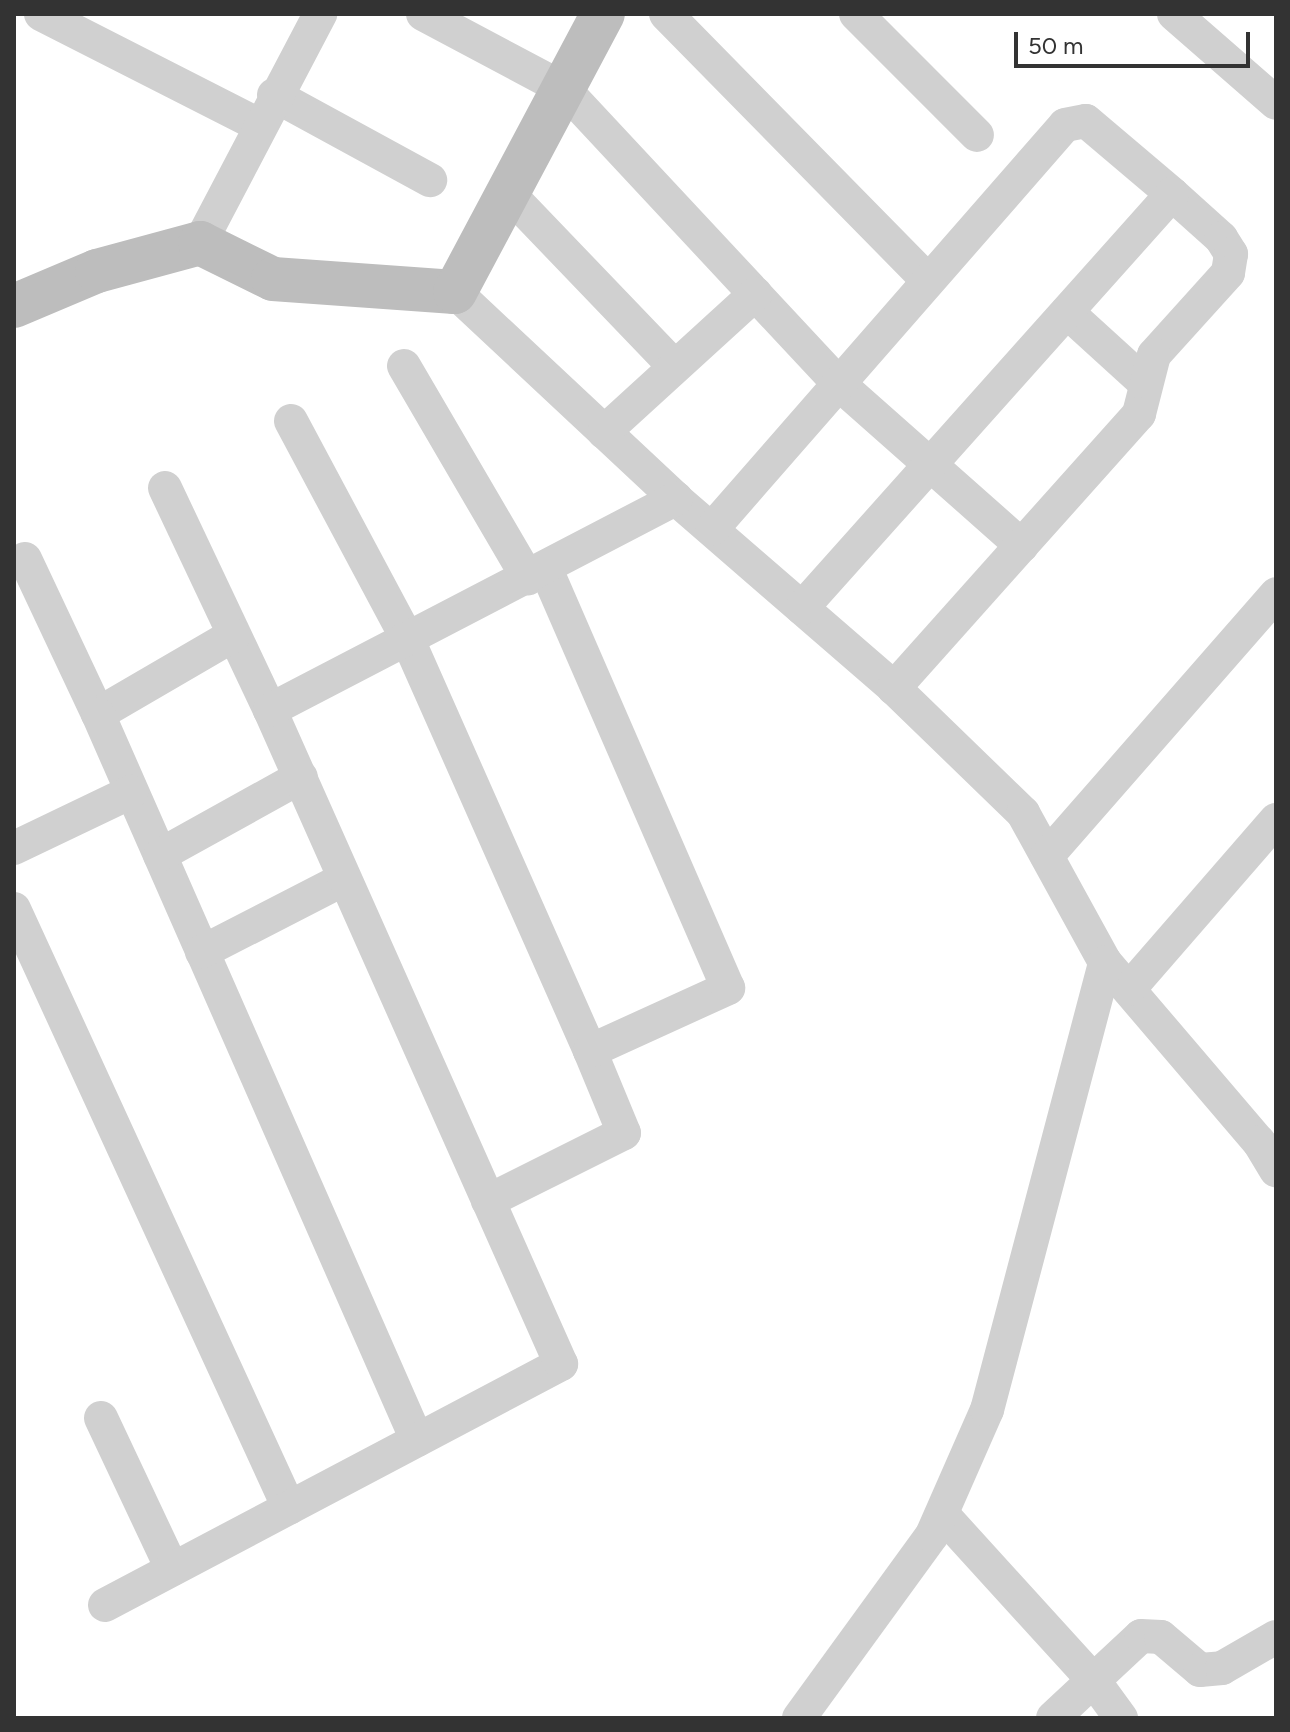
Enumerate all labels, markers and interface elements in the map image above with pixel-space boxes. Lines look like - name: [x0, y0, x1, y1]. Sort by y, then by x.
- scale bar: [1018, 16, 1254, 66]
- text: 50 m: [1028, 31, 1084, 60]

